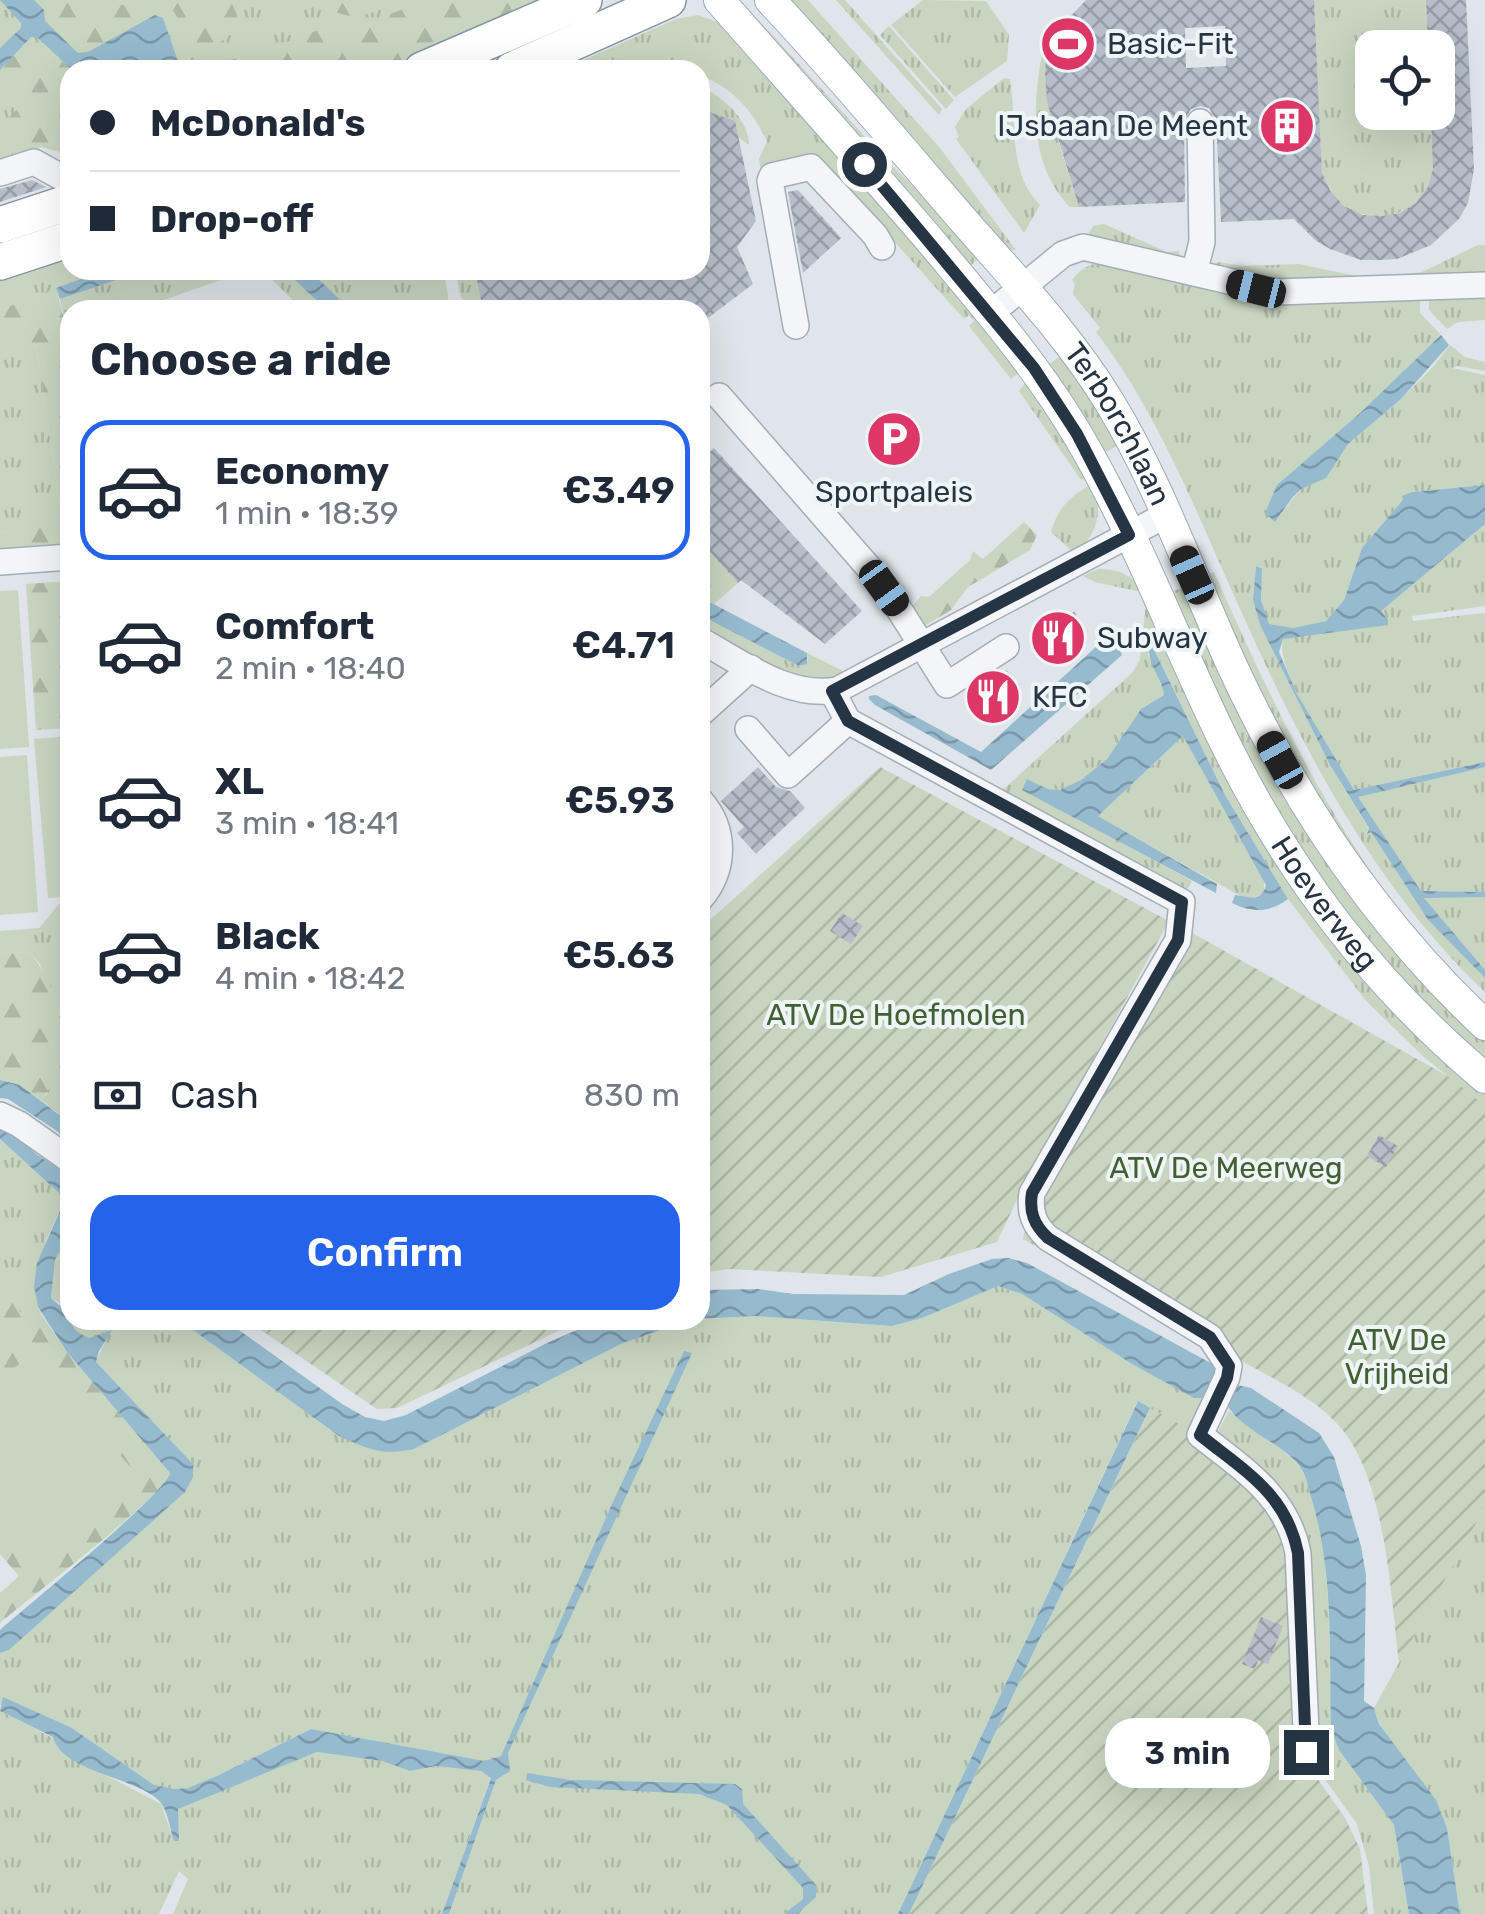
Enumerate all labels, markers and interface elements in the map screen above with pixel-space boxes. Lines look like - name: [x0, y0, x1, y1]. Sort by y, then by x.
- sports icon: Basic-Fit: [1038, 14, 1098, 74]
- place label: Basic-Fit: [1107, 26, 1234, 62]
- map controls: [1355, 30, 1455, 130]
- button: locate: [1355, 30, 1455, 130]
- building icon: IJsbaan De Meent: [1257, 96, 1317, 156]
- text: McDonald's: [150, 100, 366, 146]
- place label: IJsbaan De Meent: [997, 108, 1248, 144]
- route start: [842, 142, 887, 187]
- text: Drop-off: [150, 196, 313, 242]
- car: [1223, 267, 1289, 311]
- text: Choose a ride: [90, 333, 392, 386]
- street label: Terborchlaan: [1057, 335, 1178, 511]
- parking icon: Sportpaleis: [864, 409, 924, 469]
- icon: car: [95, 445, 185, 535]
- text: Economy: [215, 448, 389, 494]
- text: €3.49: [562, 467, 675, 513]
- place label: Sportpaleis: [815, 474, 973, 510]
- text: 1 min · 18:39: [215, 494, 399, 532]
- car: [1166, 541, 1218, 609]
- car: [854, 555, 914, 621]
- icon: car: [95, 600, 185, 690]
- text: Comfort: [215, 603, 374, 649]
- restaurant icon: Subway: [1028, 608, 1088, 668]
- place label: Subway: [1097, 620, 1208, 656]
- text: €4.71: [572, 622, 675, 668]
- text: 2 min · 18:40: [215, 649, 406, 687]
- restaurant icon: KFC: [963, 667, 1023, 727]
- place label: KFC: [1032, 679, 1087, 715]
- car: [1252, 726, 1308, 794]
- icon: car: [95, 755, 185, 845]
- text: XL: [215, 758, 264, 804]
- text: €5.93: [565, 777, 675, 823]
- text: 3 min · 18:41: [215, 804, 399, 842]
- street label: Hoeverweg: [1263, 830, 1385, 978]
- icon: car: [95, 910, 185, 1000]
- text: Black: [215, 913, 320, 959]
- text: €5.63: [563, 932, 675, 978]
- text: 4 min · 18:42: [215, 959, 405, 997]
- park label: ATV De Hoefmolen: [766, 997, 1026, 1033]
- icon: cash: [90, 1068, 145, 1123]
- text: Cash: [170, 1072, 259, 1118]
- text: 830 m: [584, 1076, 680, 1114]
- park label: ATV De Meerweg: [1109, 1150, 1343, 1186]
- button: Confirm: [90, 1195, 680, 1310]
- park label: ATV De Vrijheid: [1345, 1322, 1449, 1392]
- callout: 3 min: [1106, 1717, 1271, 1787]
- route end: [1284, 1730, 1329, 1775]
- text: 3 min: [1145, 1734, 1230, 1772]

